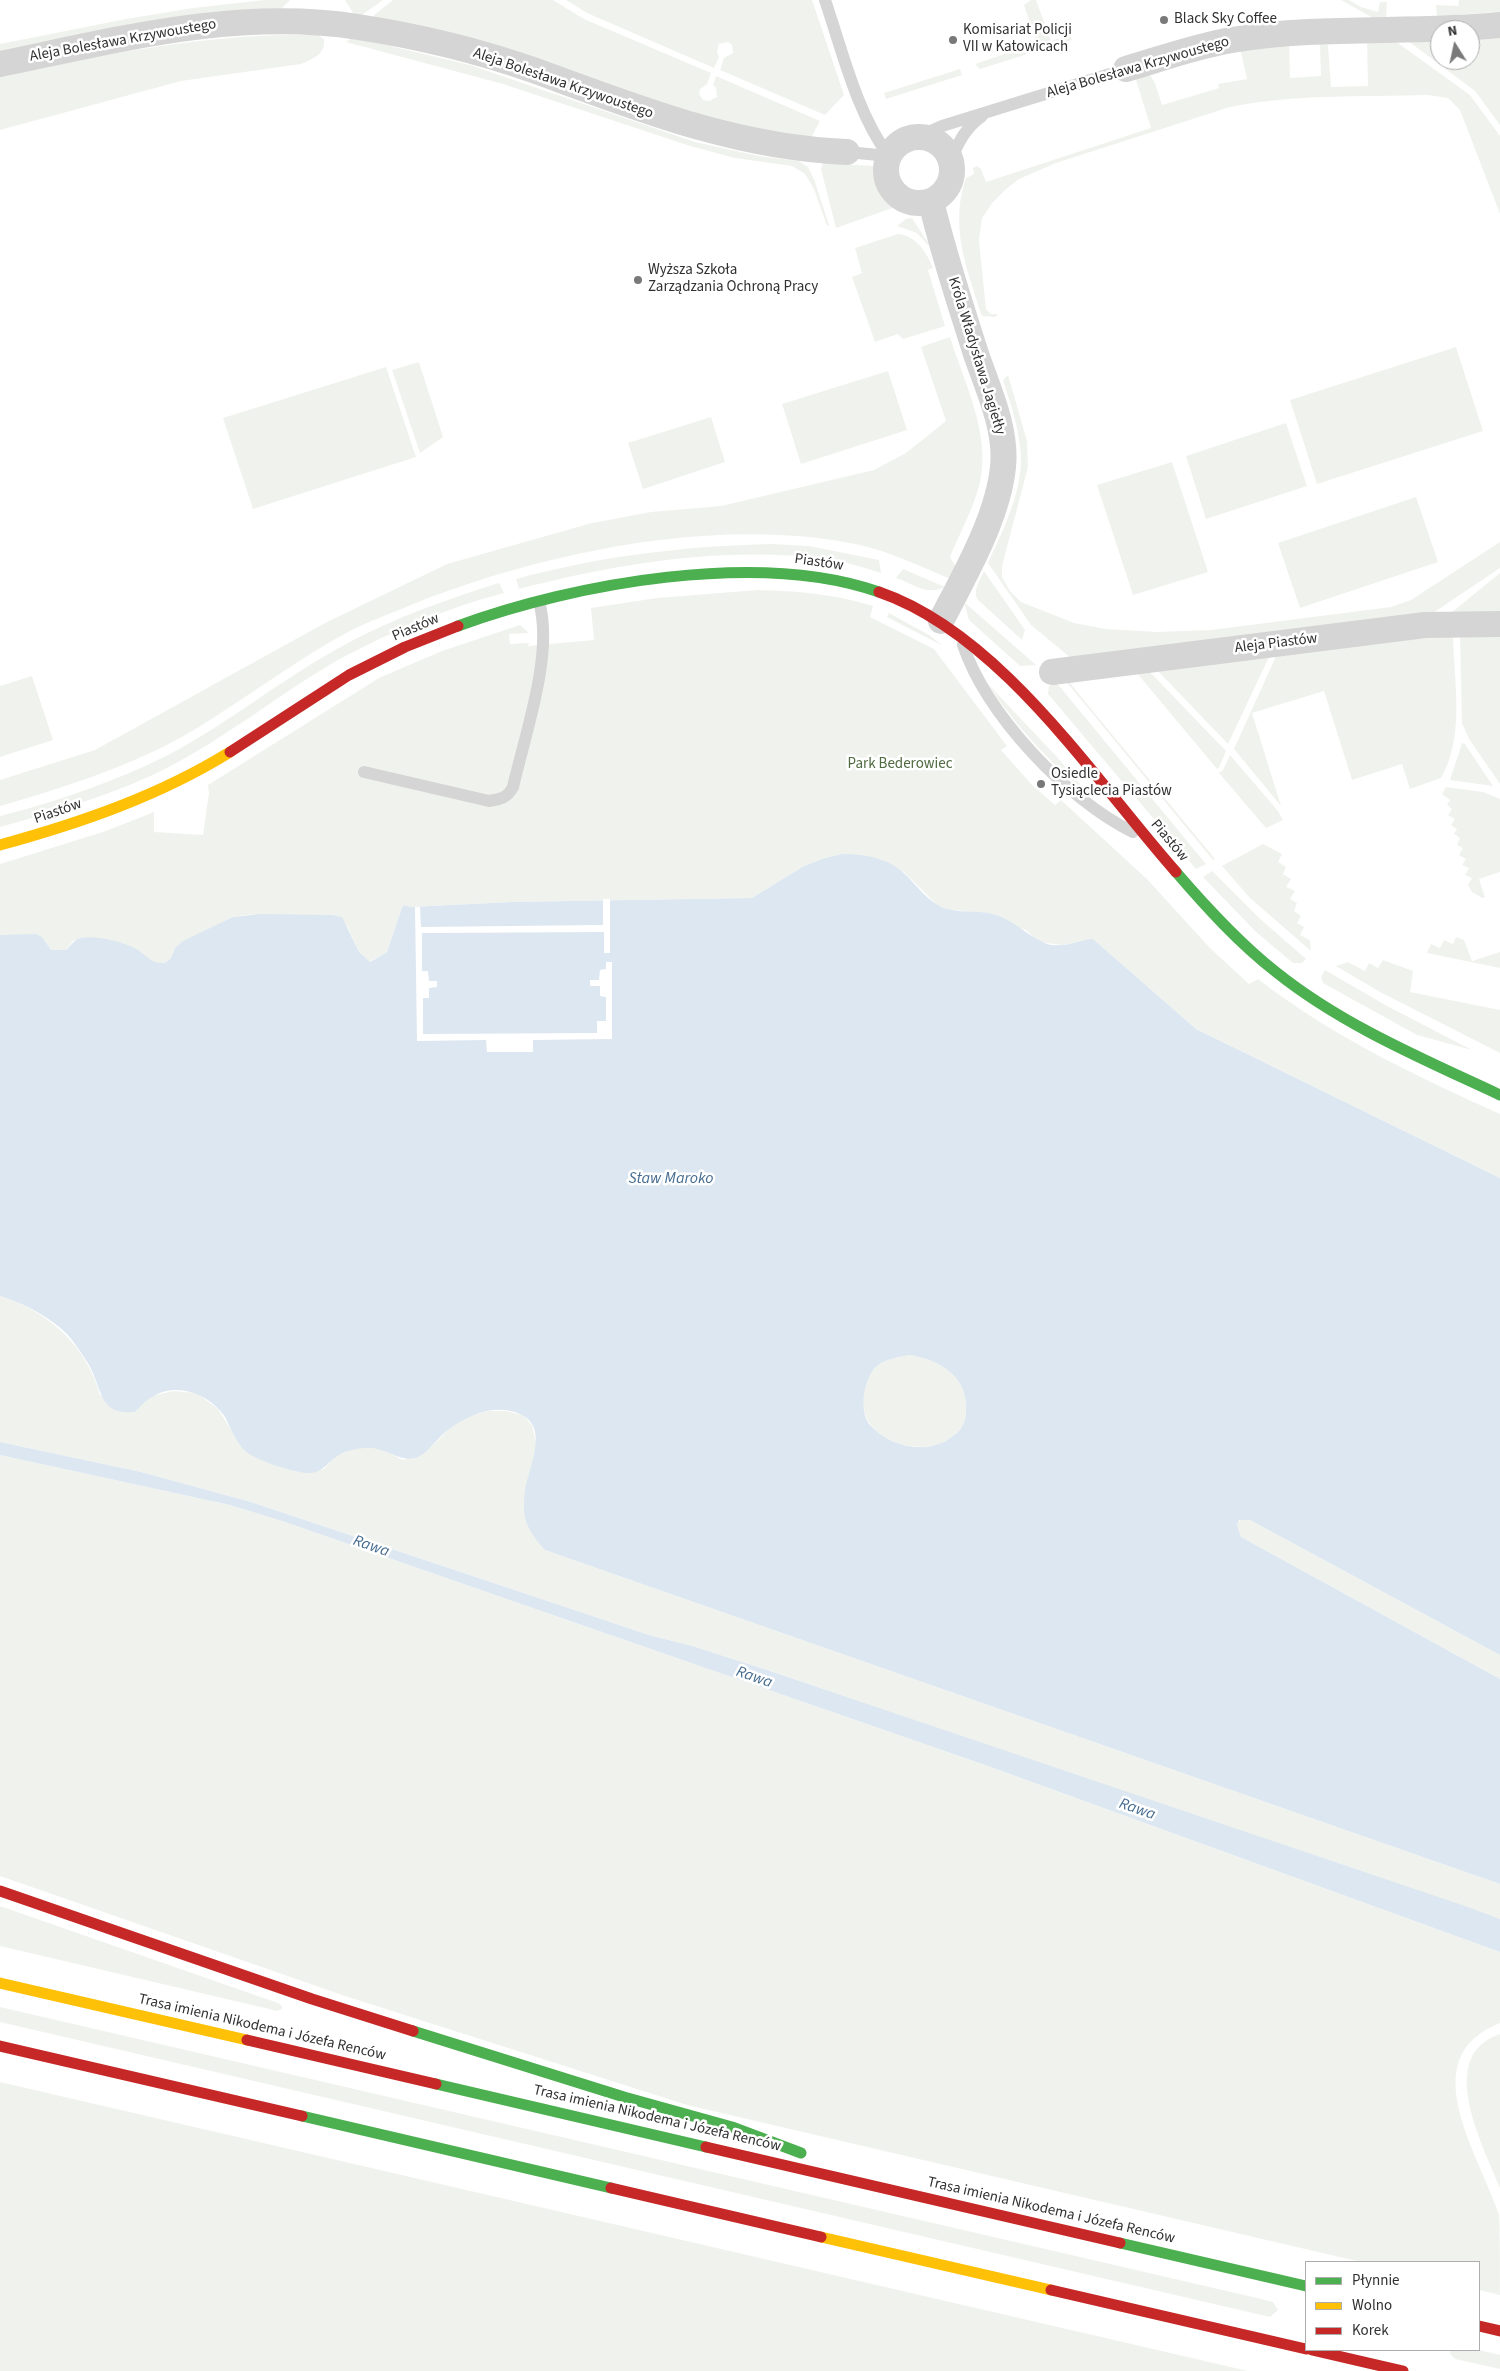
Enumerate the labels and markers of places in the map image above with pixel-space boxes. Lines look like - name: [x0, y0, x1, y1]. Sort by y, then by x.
- place label: Black Sky Coffee: [1174, 11, 1277, 29]
- marker: Black Sky Coffee: [1158, 14, 1170, 26]
- place label: Komisariat Policji VII w Katowicach: [963, 22, 1072, 57]
- marker: Komisariat Policji VII w Katowicach: [947, 34, 959, 46]
- place label: Wyższa Szkoła Zarządzania Ochroną Pracy: [648, 262, 818, 297]
- marker: Wyższa Szkoła Zarządzania Ochroną Pracy: [632, 274, 644, 286]
- place label: Osiedle Tysiąclecia Piastów: [1051, 766, 1172, 801]
- marker: Osiedle Tysiąclecia Piastów: [1035, 778, 1047, 790]

